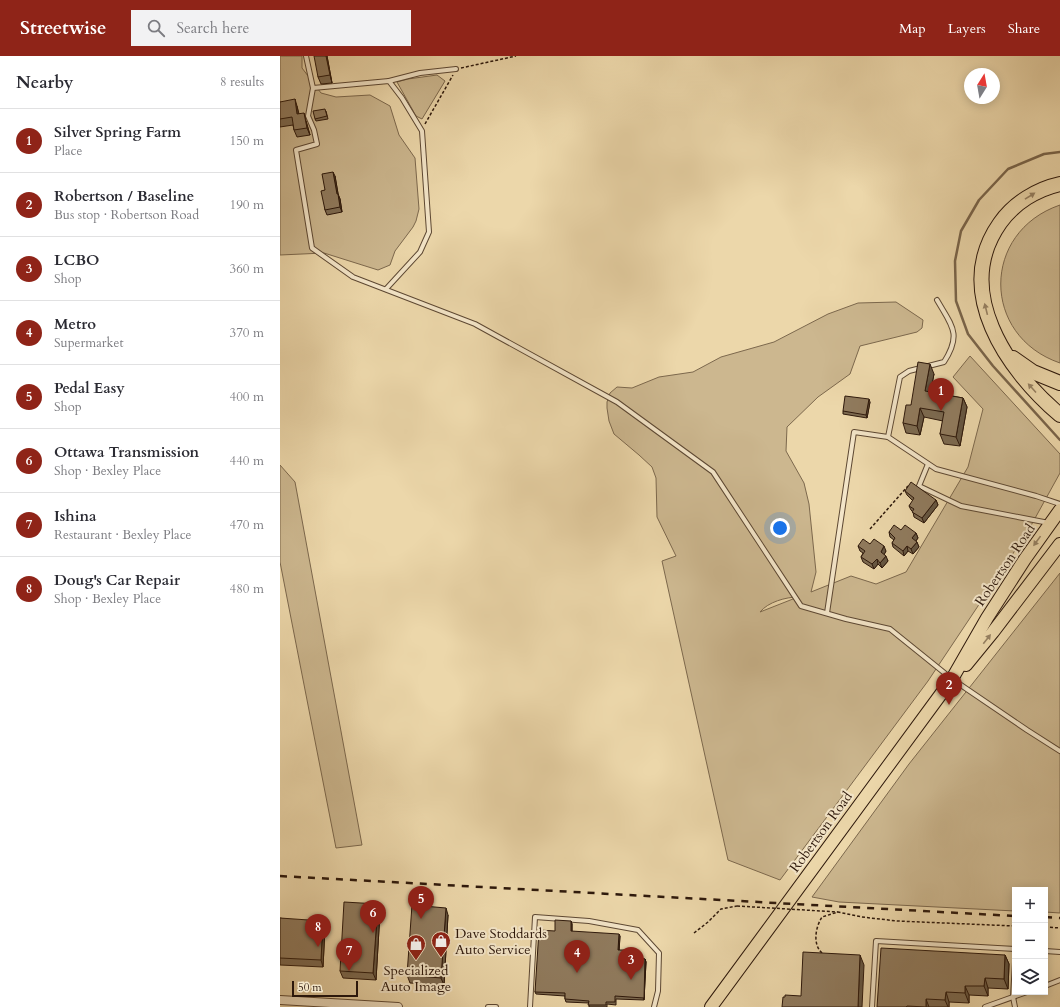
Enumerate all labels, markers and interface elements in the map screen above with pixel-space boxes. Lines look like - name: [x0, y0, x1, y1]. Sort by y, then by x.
- search box: [131, 10, 411, 46]
- text: Streetwise: [20, 15, 107, 41]
- icon: search: [145, 17, 167, 39]
- text: Search here: [177, 18, 249, 38]
- text: Map: [899, 19, 926, 38]
- text: Layers: [948, 19, 986, 38]
- text: Share: [1008, 19, 1040, 38]
- north arrow: [964, 68, 1000, 104]
- text: Nearby: [16, 71, 73, 94]
- text: 8 results: [220, 73, 264, 91]
- text: Silver Spring Farm: [54, 122, 181, 142]
- text: 1: [26, 132, 32, 150]
- text: 150 m: [230, 132, 264, 150]
- text: Place: [54, 142, 82, 160]
- text: Robertson / Baseline: [54, 186, 194, 206]
- one-way arrow: [1025, 192, 1035, 200]
- text: 2: [26, 196, 32, 214]
- text: 190 m: [230, 196, 264, 214]
- text: Bus stop · Robertson Road: [54, 206, 199, 224]
- text: LCBO: [54, 250, 99, 270]
- text: 3: [26, 260, 32, 278]
- text: 360 m: [230, 260, 264, 278]
- text: Shop: [54, 270, 82, 288]
- one-way arrow: [982, 302, 988, 315]
- text: Metro: [54, 314, 96, 334]
- text: 4: [26, 324, 32, 342]
- text: 370 m: [230, 324, 264, 342]
- text: Supermarket: [54, 334, 124, 352]
- text: Pedal Easy: [54, 378, 125, 398]
- pin: 1: [928, 378, 954, 411]
- one-way arrow: [1027, 383, 1037, 393]
- text: 5: [26, 388, 32, 406]
- text: 400 m: [230, 388, 264, 406]
- text: Shop: [54, 398, 82, 416]
- text: Ottawa Transmission: [54, 442, 199, 462]
- text: 6: [26, 452, 32, 470]
- text: 440 m: [230, 452, 264, 470]
- text: Shop · Bexley Place: [54, 462, 161, 480]
- text: Ishina: [54, 506, 97, 526]
- text: 7: [26, 516, 32, 534]
- text: 470 m: [230, 516, 264, 534]
- your location: [770, 518, 790, 538]
- street label: Robertson Road: [970, 520, 1040, 610]
- text: Restaurant · Bexley Place: [54, 526, 191, 544]
- one-way arrow: [1033, 536, 1041, 547]
- text: Doug's Car Repair: [54, 570, 180, 590]
- text: 8: [26, 580, 32, 598]
- text: 480 m: [230, 580, 264, 598]
- text: Shop · Bexley Place: [54, 590, 161, 608]
- one-way arrow: [983, 634, 992, 645]
- pin: 2: [936, 672, 962, 705]
- street label: Robertson Road: [785, 787, 857, 876]
- pin: 5: [408, 886, 434, 919]
- map controls: [1012, 887, 1048, 995]
- button: +: [1012, 887, 1048, 923]
- pin: 6: [360, 900, 386, 933]
- pin: 8: [305, 914, 331, 947]
- button: −: [1012, 923, 1048, 959]
- place label: Dave Stoddards Auto Service: [455, 924, 547, 959]
- shop icon: Dave Stoddards Auto Service: [430, 930, 452, 958]
- shop icon: Specialized Auto Image: [405, 933, 427, 961]
- pin: 7: [336, 938, 362, 971]
- pin: 4: [564, 940, 590, 973]
- pin: 3: [618, 947, 644, 980]
- button: layers: [1012, 959, 1048, 995]
- place label: Specialized Auto Image: [381, 961, 451, 996]
- scale bar: [292, 979, 358, 998]
- text: 50 m: [298, 980, 322, 995]

